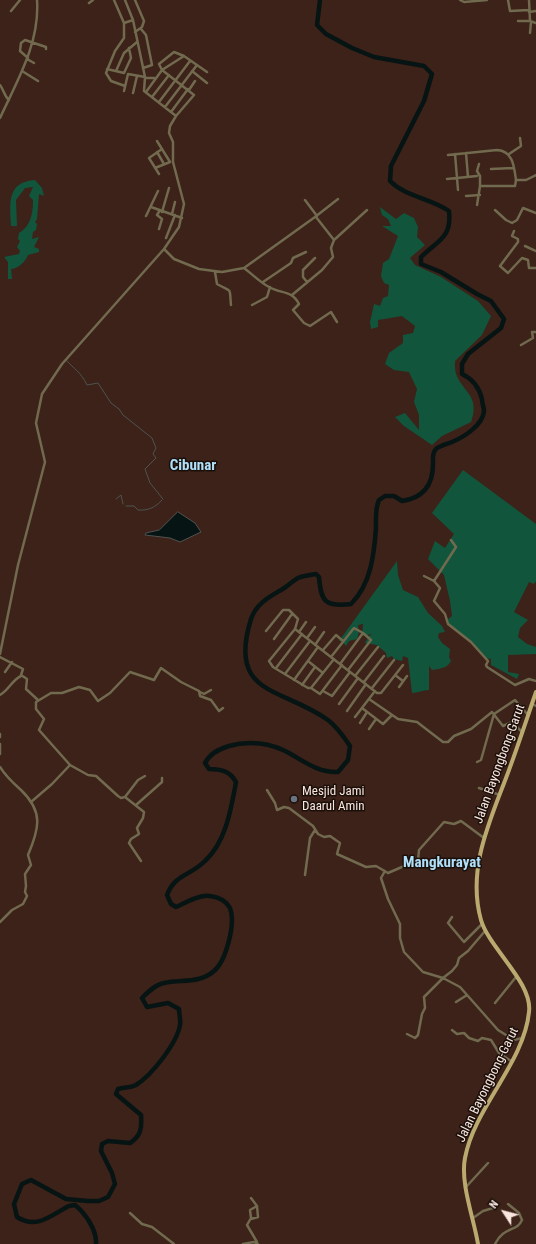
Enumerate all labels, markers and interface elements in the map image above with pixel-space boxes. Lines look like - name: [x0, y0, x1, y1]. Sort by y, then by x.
- district label: Cibunar: [170, 457, 216, 475]
- street label: Jalan Bayongbong-Garut: [471, 702, 529, 826]
- place label: Mesjid Jami Daarul Amin: [302, 784, 365, 815]
- marker: Mesjid Jami Daarul Amin: [289, 794, 299, 804]
- district label: Mangkurayat: [403, 854, 481, 872]
- street label: Jalan Bayongbong-Garut: [453, 1025, 523, 1145]
- north arrow: [484, 1192, 524, 1232]
- text: N: [487, 1198, 501, 1211]

